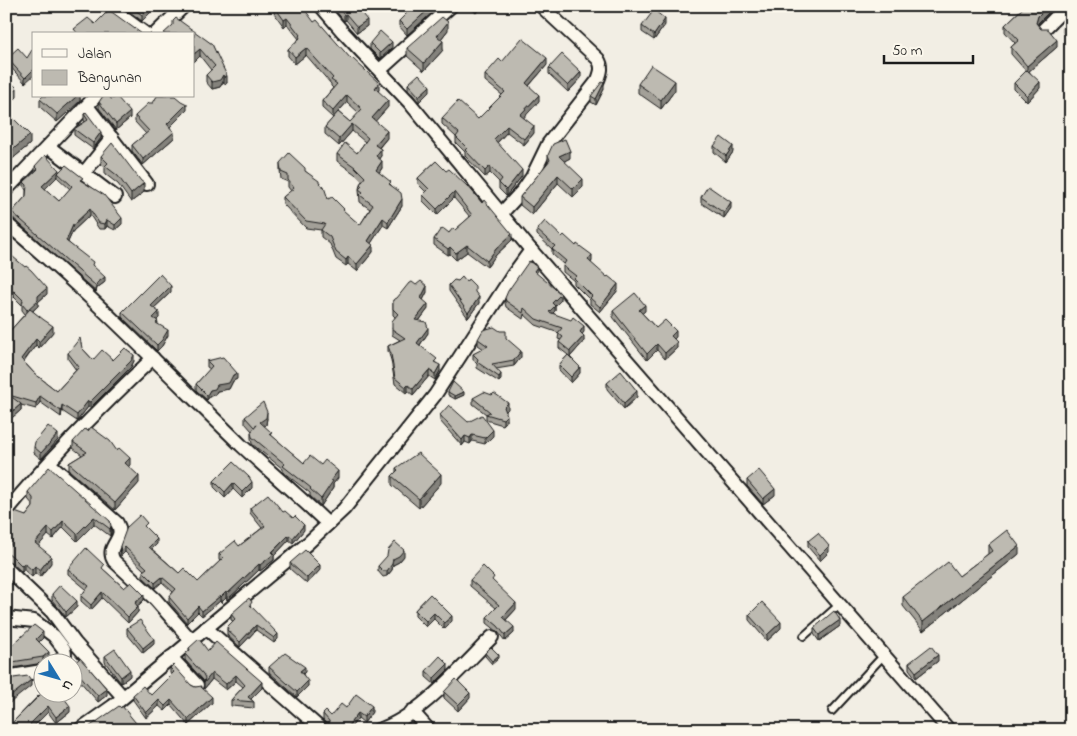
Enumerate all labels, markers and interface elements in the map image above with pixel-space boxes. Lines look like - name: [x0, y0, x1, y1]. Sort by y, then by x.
- legend: [32, 32, 195, 98]
- scale bar: [884, 32, 973, 64]
- text: 50 m: [892, 40, 923, 62]
- text: Jalan: [78, 43, 111, 65]
- text: Bangunan: [77, 67, 142, 90]
- north arrow: [32, 654, 82, 704]
- text: U: [56, 675, 78, 695]

